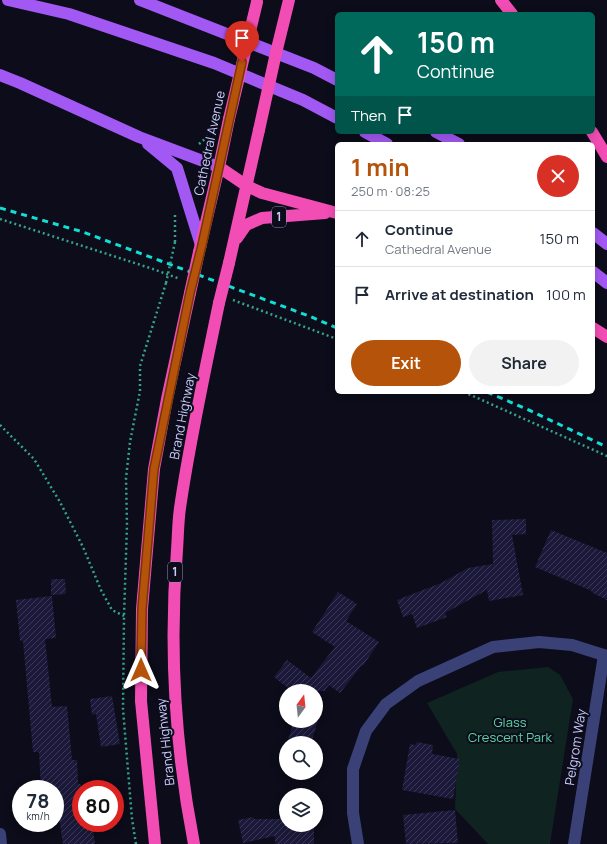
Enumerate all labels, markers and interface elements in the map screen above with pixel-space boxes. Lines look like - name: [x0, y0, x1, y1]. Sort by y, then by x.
- pin: [225, 21, 259, 62]
- text: 150 m: [417, 23, 495, 61]
- icon: arrive: [231, 27, 253, 49]
- icon: ahead: [351, 28, 403, 80]
- text: Continue: [417, 59, 495, 83]
- street label: Cathedral Avenue: [189, 89, 229, 197]
- icon: arrive: [394, 104, 416, 126]
- text: Then: [351, 105, 386, 126]
- text: 1 min: [351, 150, 410, 183]
- button: close: [537, 155, 579, 197]
- text: 250 m · 08:25: [351, 182, 430, 200]
- road number: 1: [272, 207, 286, 227]
- text: Continue: [385, 219, 453, 240]
- icon: ahead: [351, 228, 373, 250]
- text: 150 m: [540, 228, 579, 249]
- text: Cathedral Avenue: [385, 240, 492, 258]
- icon: arrive: [351, 284, 373, 306]
- text: Arrive at destination: [385, 284, 534, 305]
- text: 100 m: [546, 284, 586, 305]
- button: Exit: [351, 340, 461, 386]
- button: Share: [469, 340, 579, 386]
- street label: Brand Highway: [165, 371, 199, 461]
- road number: 1: [168, 562, 182, 582]
- position arrow: [120, 649, 162, 691]
- north arrow: [279, 684, 323, 728]
- map controls: [279, 684, 323, 832]
- street label: Brand Highway: [151, 697, 179, 787]
- street label: Pelgrom Way: [560, 707, 590, 787]
- park label: Glass Crescent Park: [468, 713, 553, 746]
- button: search: [279, 736, 323, 780]
- speed limit sign: 80: [72, 780, 124, 832]
- text: 78: [27, 787, 49, 814]
- button: layers: [279, 788, 323, 832]
- text: km/h: [26, 809, 50, 823]

